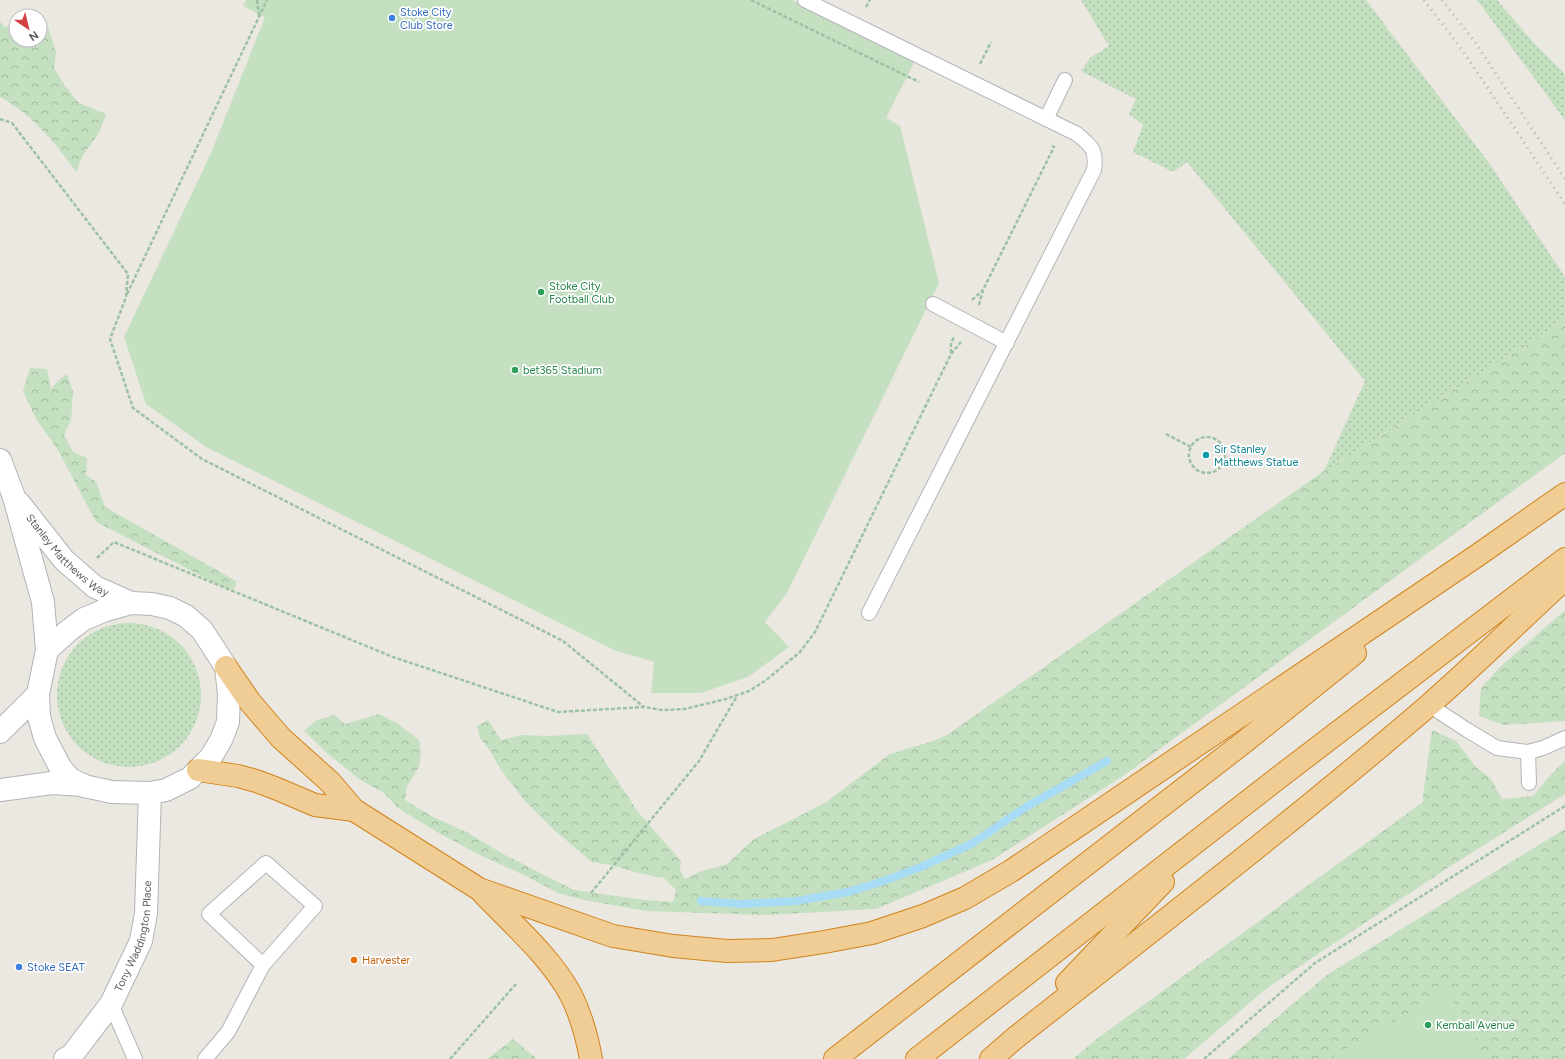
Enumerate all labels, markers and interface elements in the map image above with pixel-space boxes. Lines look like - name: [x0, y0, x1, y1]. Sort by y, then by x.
- place label: Stoke City Club Store: [400, 6, 453, 32]
- north arrow: [8, 8, 48, 48]
- marker: Stoke City Club Store: [387, 13, 397, 23]
- text: N: [26, 28, 41, 44]
- place label: Stoke City Football Club: [549, 280, 614, 306]
- marker: Stoke City Football Club: [536, 287, 546, 297]
- place label: bet365 Stadium: [523, 364, 602, 377]
- marker: bet365 Stadium: [510, 365, 520, 375]
- place label: Sir Stanley Matthews Statue: [1214, 443, 1299, 469]
- marker: Sir Stanley Matthews Statue: [1201, 450, 1211, 460]
- street label: Stanley Matthews Way: [24, 511, 111, 599]
- street label: Tony Waddington Place: [111, 880, 154, 993]
- place label: Harvester: [362, 954, 410, 967]
- marker: Harvester: [349, 955, 359, 965]
- place label: Stoke SEAT: [27, 961, 85, 974]
- marker: Stoke SEAT: [14, 962, 24, 972]
- place label: Kemball Avenue: [1436, 1019, 1515, 1032]
- marker: Kemball Avenue: [1423, 1020, 1433, 1030]

